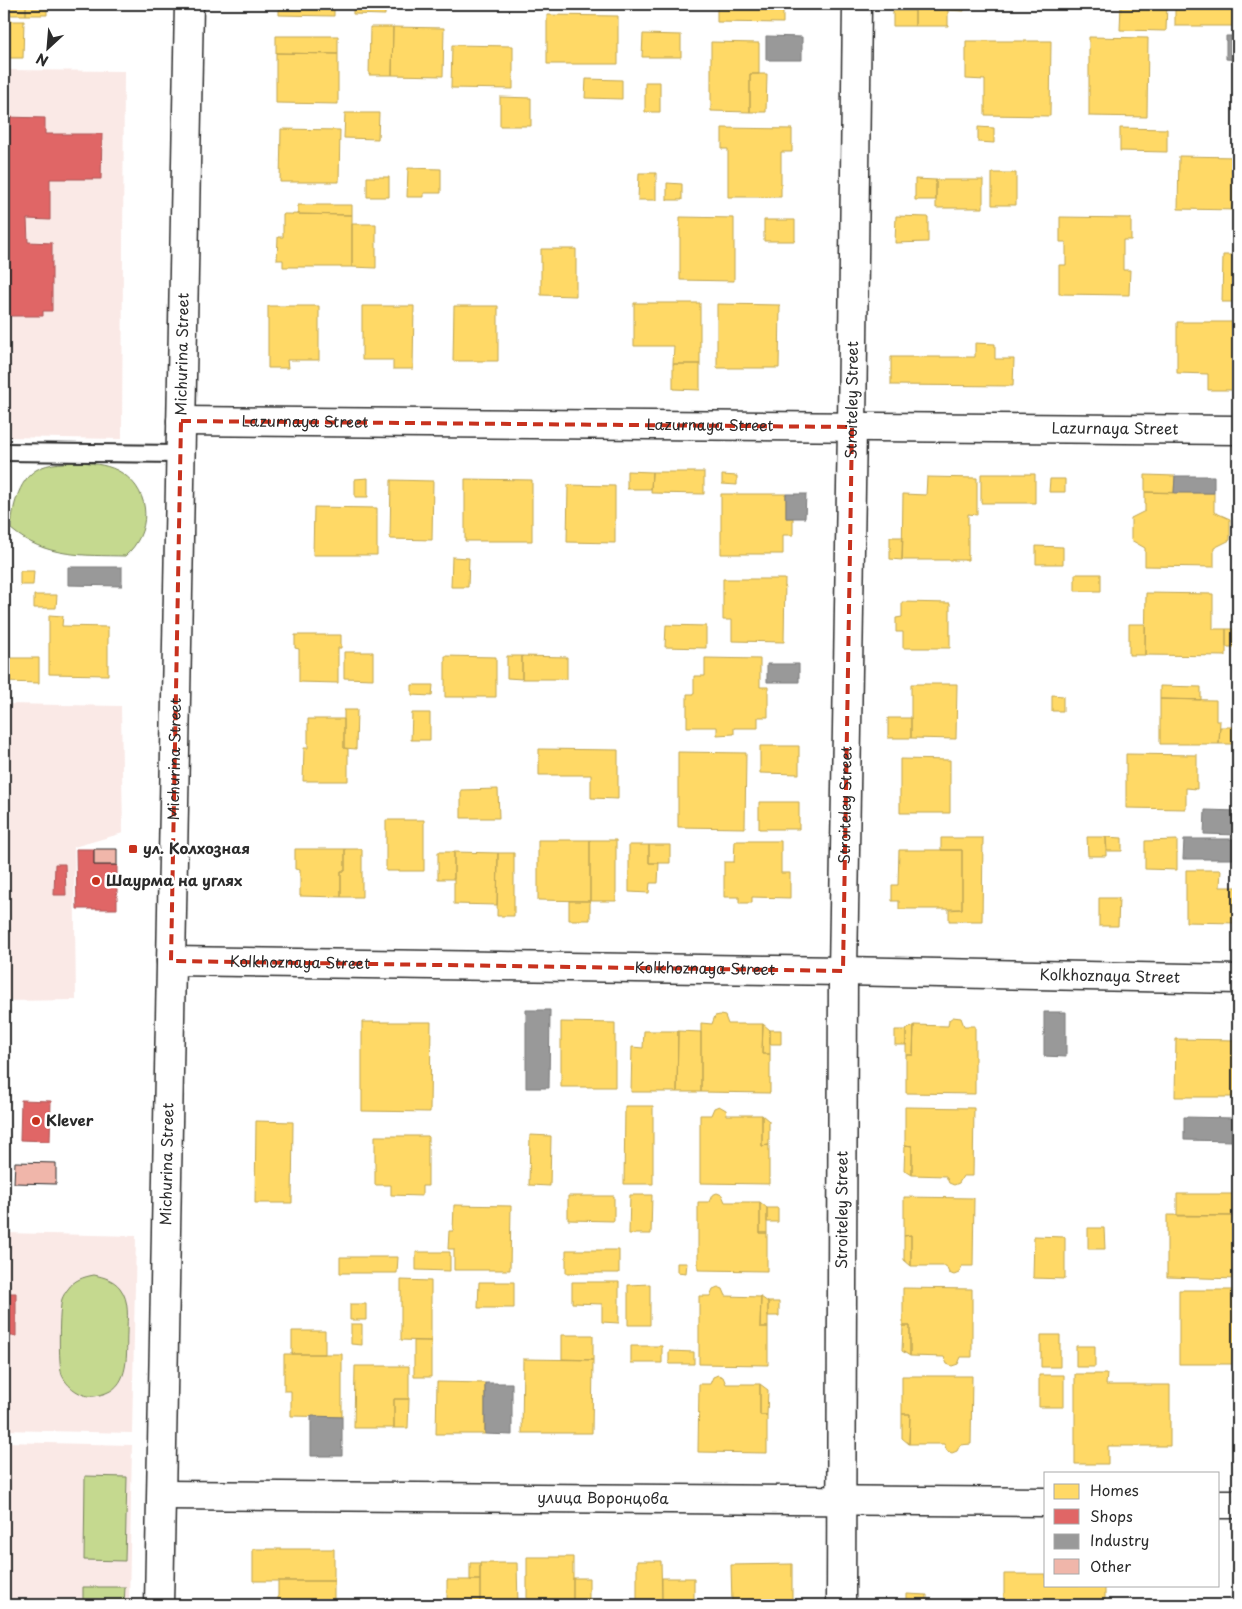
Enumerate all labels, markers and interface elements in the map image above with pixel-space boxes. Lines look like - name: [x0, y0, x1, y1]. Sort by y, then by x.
- north arrow: [22, 22, 72, 72]
- text: N: [32, 48, 52, 72]
- street label: Michurina Street: [168, 293, 194, 416]
- street label: Stroiteley Street: [838, 341, 863, 459]
- street label: Lazurnaya Street: [241, 409, 369, 433]
- street label: Lazurnaya Street: [646, 412, 774, 436]
- street label: Lazurnaya Street: [1051, 415, 1179, 439]
- street label: Michurina Street: [161, 698, 186, 821]
- street label: Stroiteley Street: [832, 746, 857, 864]
- place label: ул. Колхозная: [143, 836, 250, 859]
- marker: ул. Колхозная: [127, 843, 139, 855]
- place label: Шаурма на углях: [106, 868, 243, 891]
- marker: Шаурма на углях: [90, 875, 102, 887]
- street label: Kolkhoznaya Street: [230, 949, 370, 974]
- street label: Kolkhoznaya Street: [635, 955, 775, 980]
- street label: Kolkhoznaya Street: [1039, 962, 1180, 988]
- street label: Michurina Street: [153, 1102, 178, 1226]
- place label: Klever: [46, 1108, 94, 1131]
- marker: Klever: [30, 1115, 42, 1127]
- street label: Stroiteley Street: [829, 1151, 852, 1269]
- legend: [1044, 1472, 1220, 1586]
- text: Homes: [1090, 1478, 1139, 1501]
- street label: улица Воронцова: [537, 1485, 669, 1509]
- text: Shops: [1090, 1504, 1133, 1527]
- text: Industry: [1090, 1528, 1149, 1551]
- text: Other: [1090, 1554, 1131, 1577]

